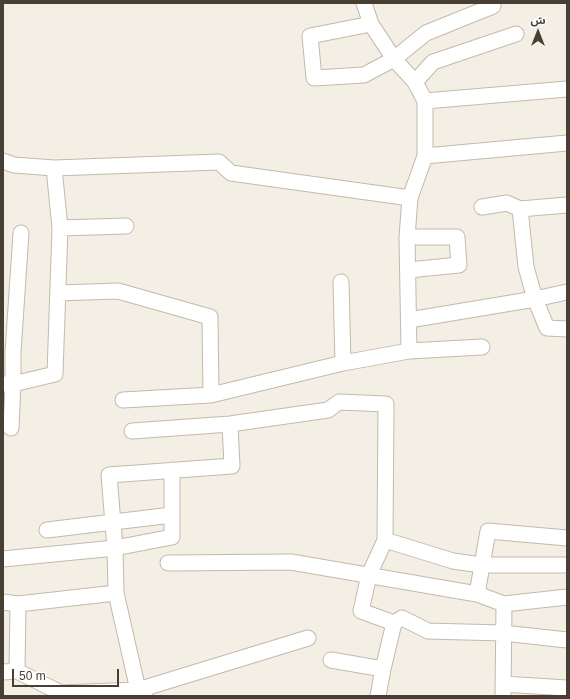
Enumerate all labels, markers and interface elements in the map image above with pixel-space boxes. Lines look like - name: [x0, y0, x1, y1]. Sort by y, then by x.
- north arrow: [518, 12, 558, 52]
- text: ش: [530, 14, 546, 26]
- scale bar: [14, 661, 121, 687]
- text: 50 m: [19, 669, 46, 683]

